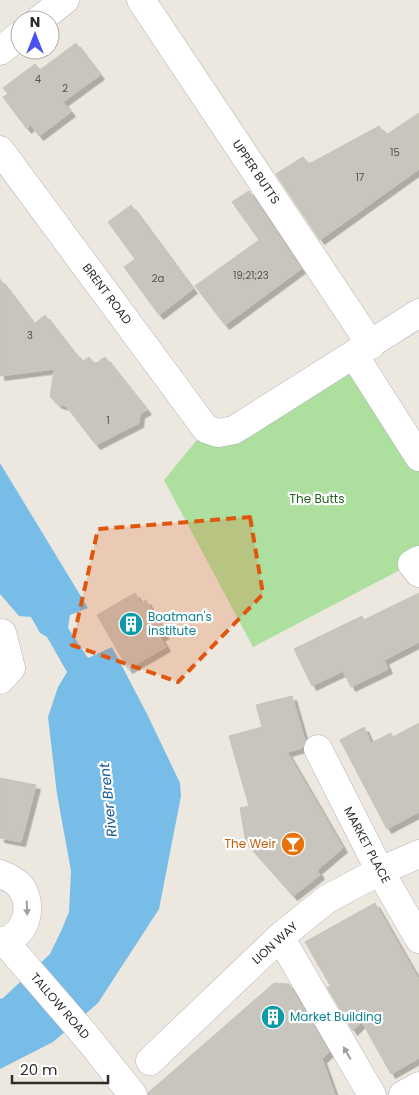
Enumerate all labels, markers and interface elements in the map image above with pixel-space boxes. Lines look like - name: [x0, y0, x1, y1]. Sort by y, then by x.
- north arrow: [10, 10, 60, 60]
- text: N: [30, 12, 40, 32]
- house number: 4: [35, 72, 41, 87]
- house number: 2: [62, 81, 68, 96]
- street label: UPPER BUTTS: [229, 136, 284, 207]
- house number: 15: [390, 145, 400, 160]
- house number: 17: [356, 170, 365, 185]
- street label: BRENT ROAD: [79, 260, 136, 328]
- house number: 19;21;23: [233, 268, 269, 283]
- house number: 2a: [152, 271, 164, 286]
- house number: 3: [27, 328, 33, 343]
- house number: 1: [106, 413, 110, 428]
- park label: The Butts: [290, 490, 344, 507]
- place label: Boatman's institute: [148, 608, 212, 639]
- building icon: Boatman's institute: [118, 611, 144, 637]
- water label: River Brent: [94, 761, 122, 838]
- street label: MARKET PLACE: [340, 804, 395, 886]
- bar icon: The Weir: [280, 831, 306, 857]
- place label: The Weir: [225, 835, 277, 852]
- one-way arrow: [23, 901, 31, 917]
- street label: LION WAY: [248, 918, 301, 968]
- street label: TALLOW ROAD: [27, 969, 94, 1042]
- building icon: Market Building: [260, 1004, 286, 1030]
- place label: Market Building: [290, 1008, 382, 1025]
- one-way arrow: [343, 1046, 352, 1059]
- scale bar: [12, 1052, 109, 1084]
- text: 20 m: [20, 1059, 58, 1080]

